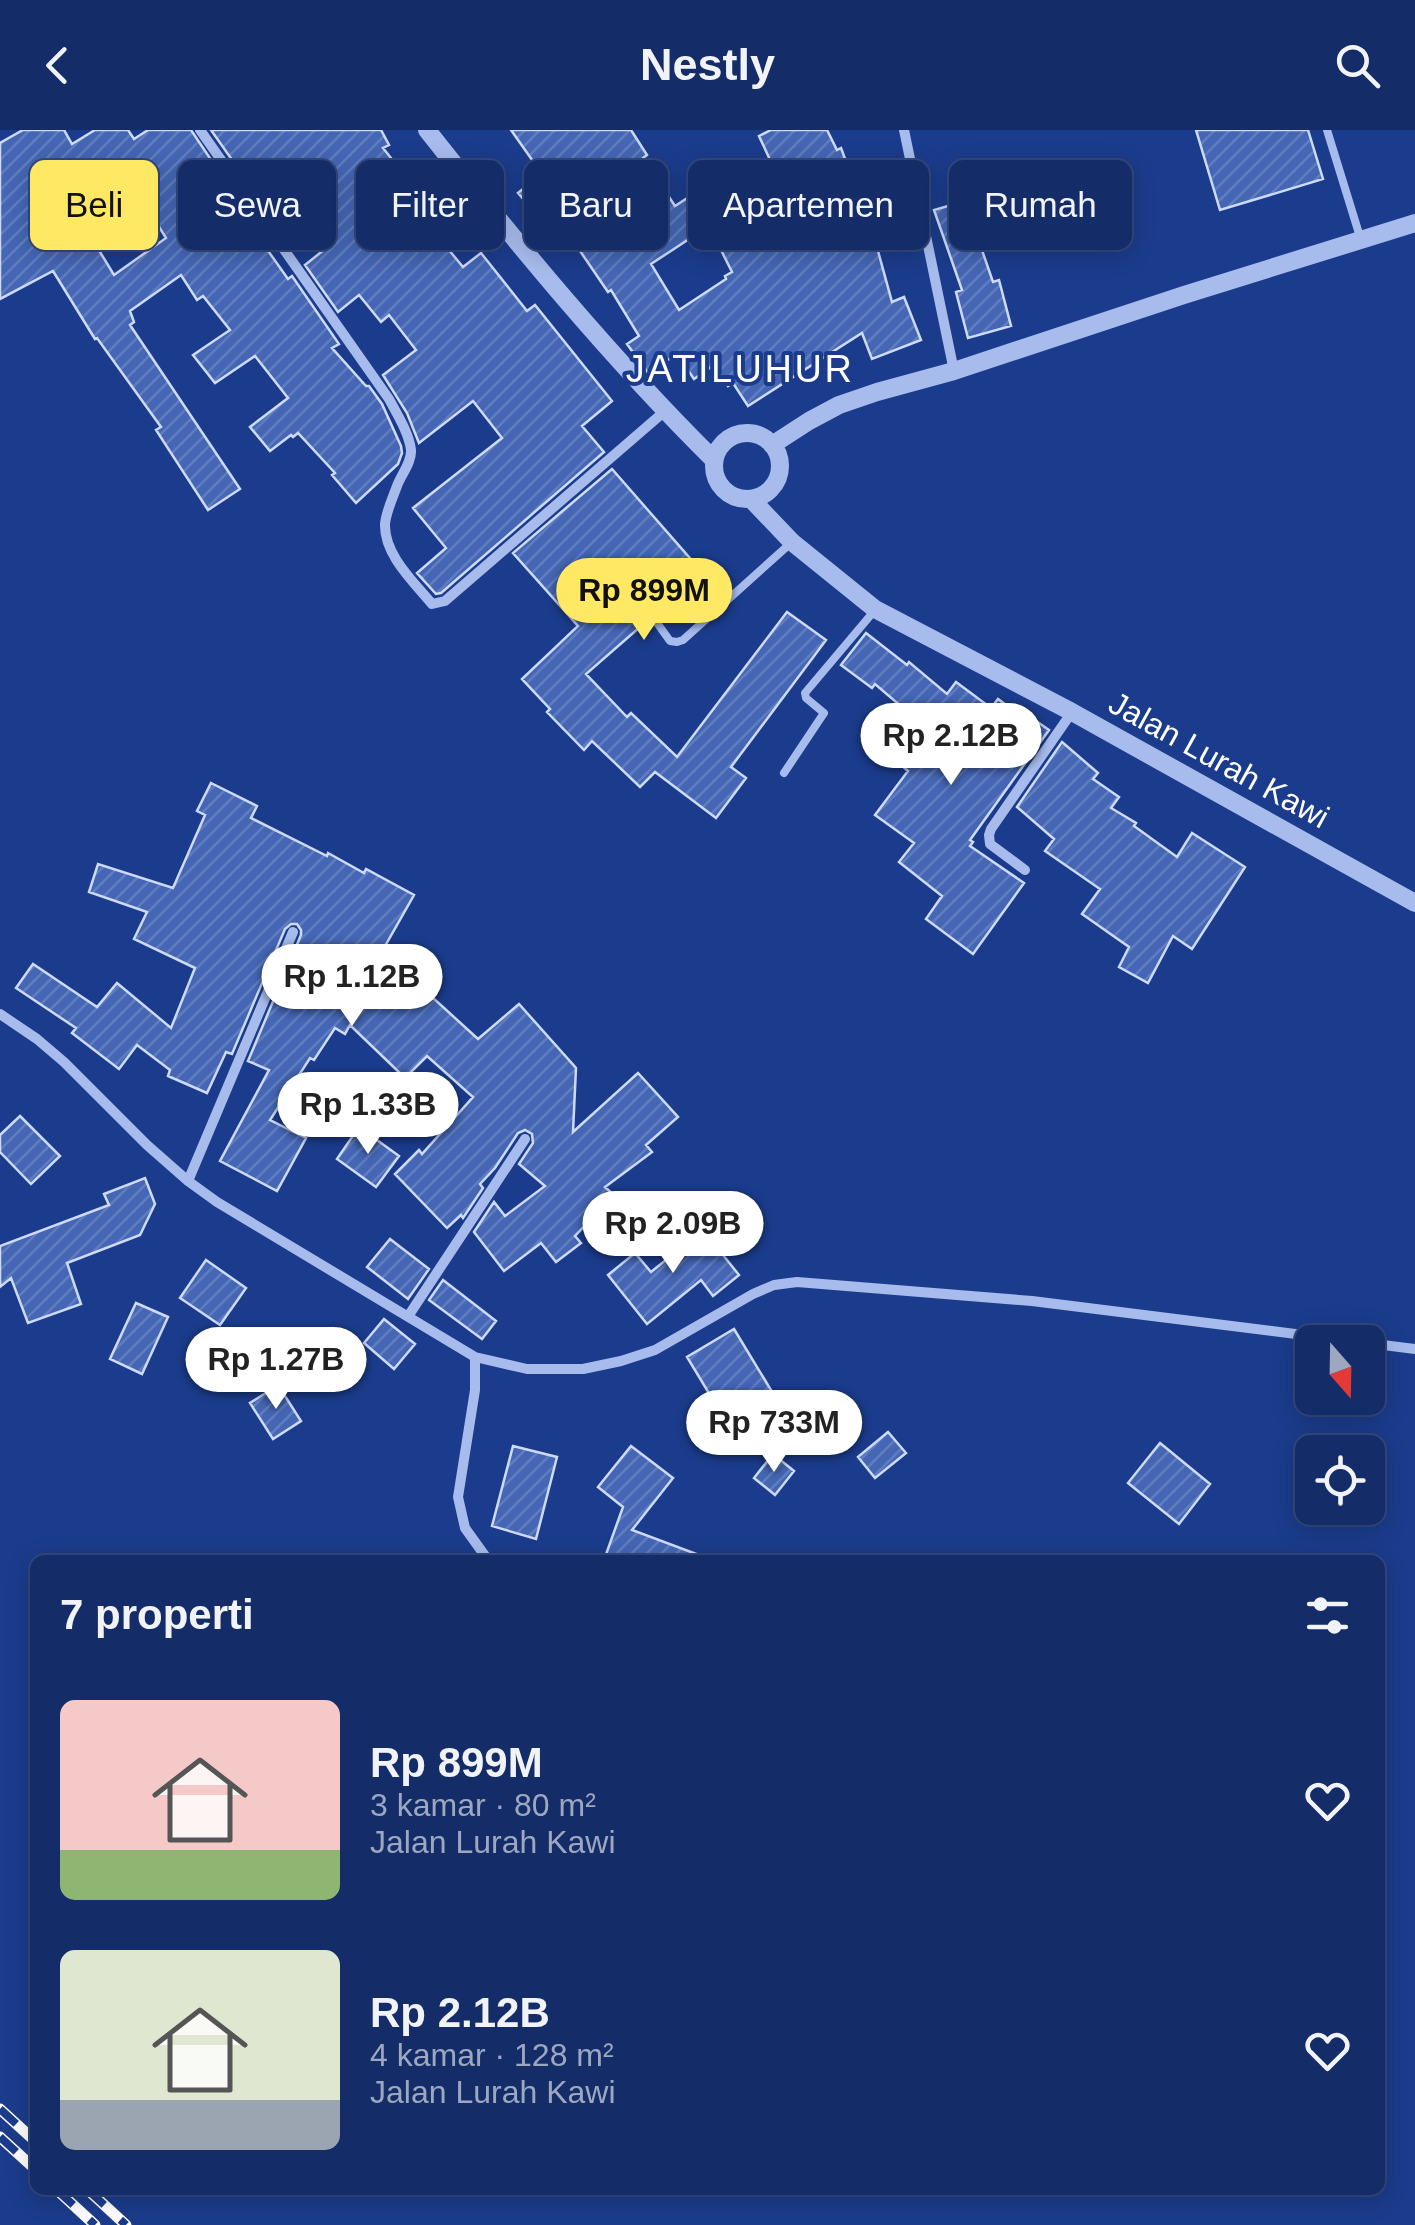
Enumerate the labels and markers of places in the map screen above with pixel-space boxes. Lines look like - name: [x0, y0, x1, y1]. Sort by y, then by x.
- pin: Rp 899M: [552, 558, 736, 643]
- pin: Rp 2.12B: [848, 703, 1054, 788]
- pin: Rp 1.12B: [249, 944, 455, 1029]
- pin: Rp 1.33B: [265, 1072, 471, 1157]
- pin: Rp 2.09B: [570, 1191, 776, 1276]
- pin: Rp 1.27B: [173, 1327, 379, 1412]
- pin: Rp 733M: [682, 1390, 866, 1475]

